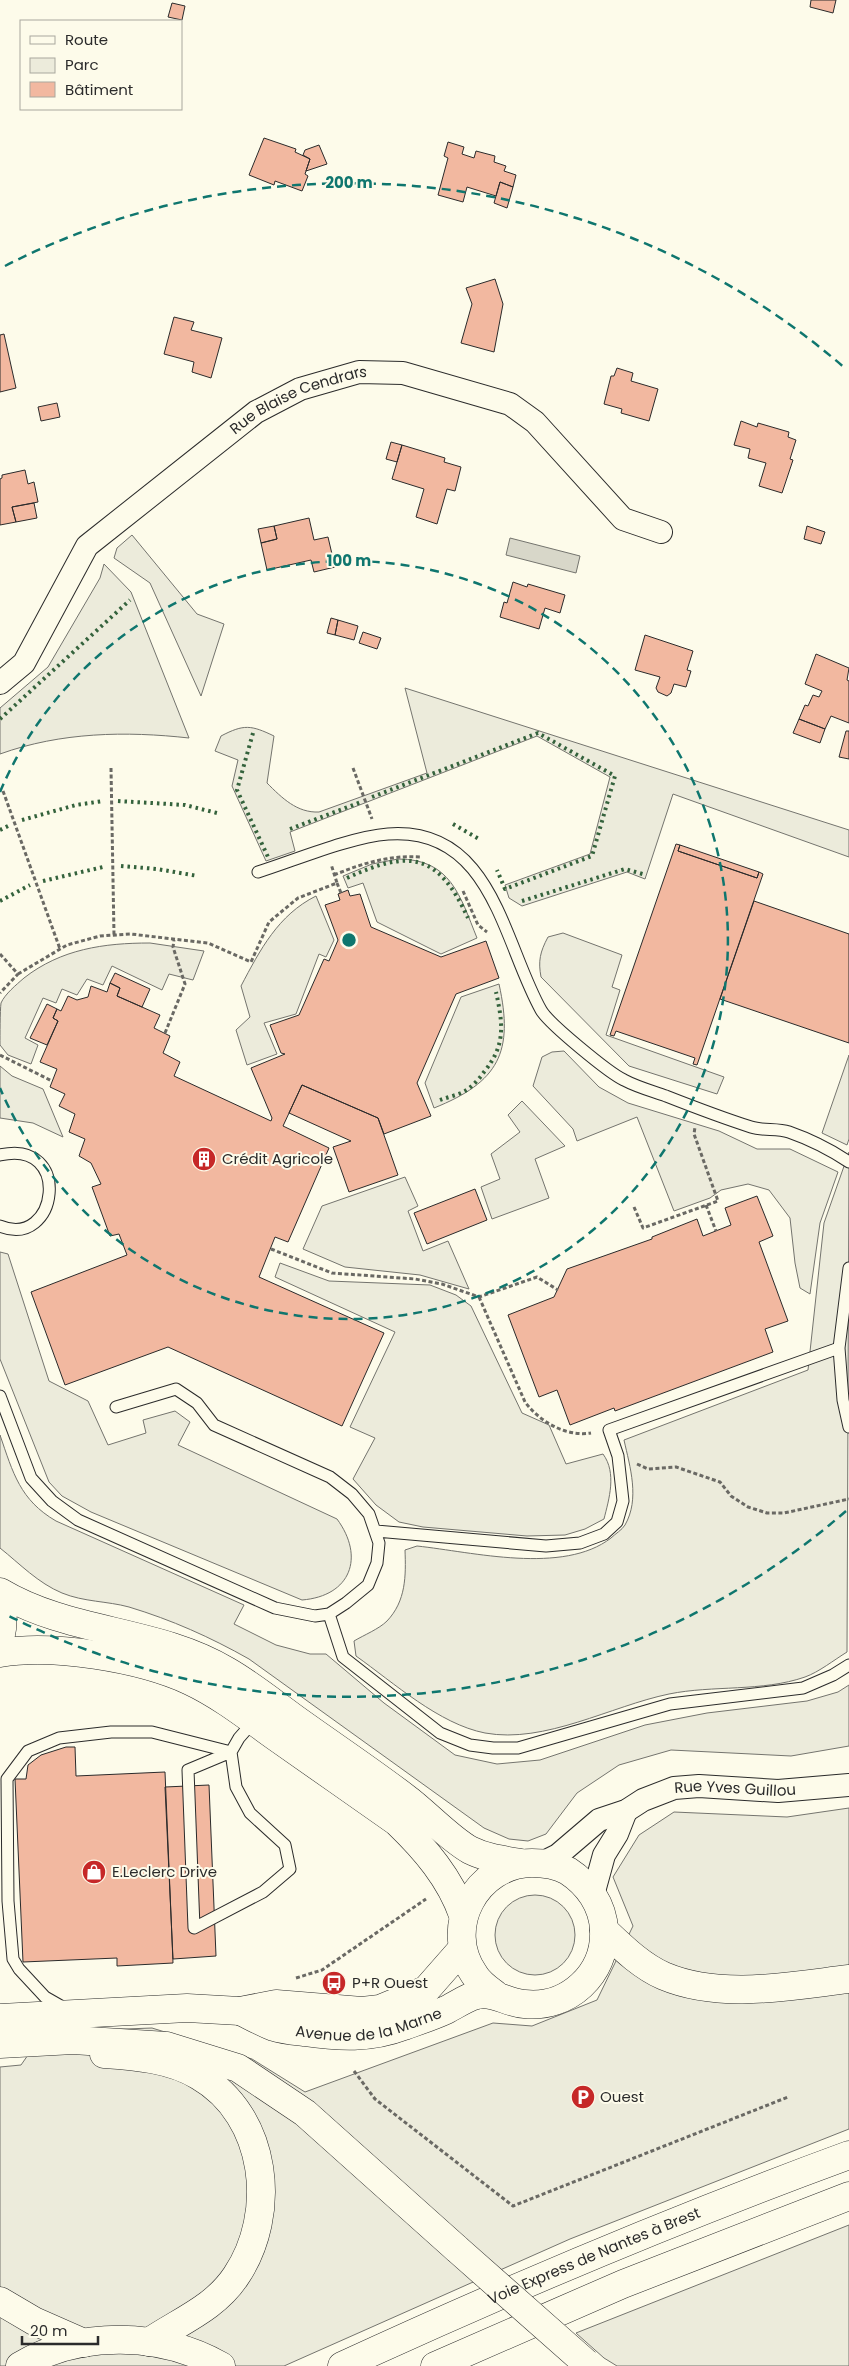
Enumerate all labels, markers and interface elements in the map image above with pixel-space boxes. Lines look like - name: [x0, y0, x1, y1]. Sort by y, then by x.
- legend: [20, 20, 182, 110]
- text: Route: [65, 29, 108, 50]
- text: Parc: [65, 54, 99, 75]
- text: Bâtiment: [65, 79, 133, 100]
- text: 200 m: [325, 172, 373, 193]
- street label: Rue Blaise Cendrars: [225, 361, 367, 439]
- text: 100 m: [327, 550, 371, 571]
- centre of rings: [340, 931, 358, 949]
- building icon: Crédit Agricole: [191, 1146, 217, 1172]
- place label: Crédit Agricole: [222, 1148, 333, 1169]
- street label: Rue Yves Guillou: [673, 1775, 797, 1801]
- shop icon: E.Leclerc Drive: [81, 1859, 107, 1885]
- place label: E.Leclerc Drive: [112, 1861, 217, 1882]
- bus stop icon: P+R Ouest: [321, 1970, 347, 1996]
- place label: P+R Ouest: [352, 1972, 428, 1993]
- street label: Avenue de la Marne: [295, 2002, 445, 2046]
- parking icon: Ouest: [570, 2084, 596, 2110]
- place label: Ouest: [600, 2086, 644, 2107]
- street label: Voie Express de Nantes à Brest: [484, 2202, 703, 2309]
- scale bar: [22, 2314, 99, 2346]
- text: 20 m: [30, 2320, 68, 2341]

